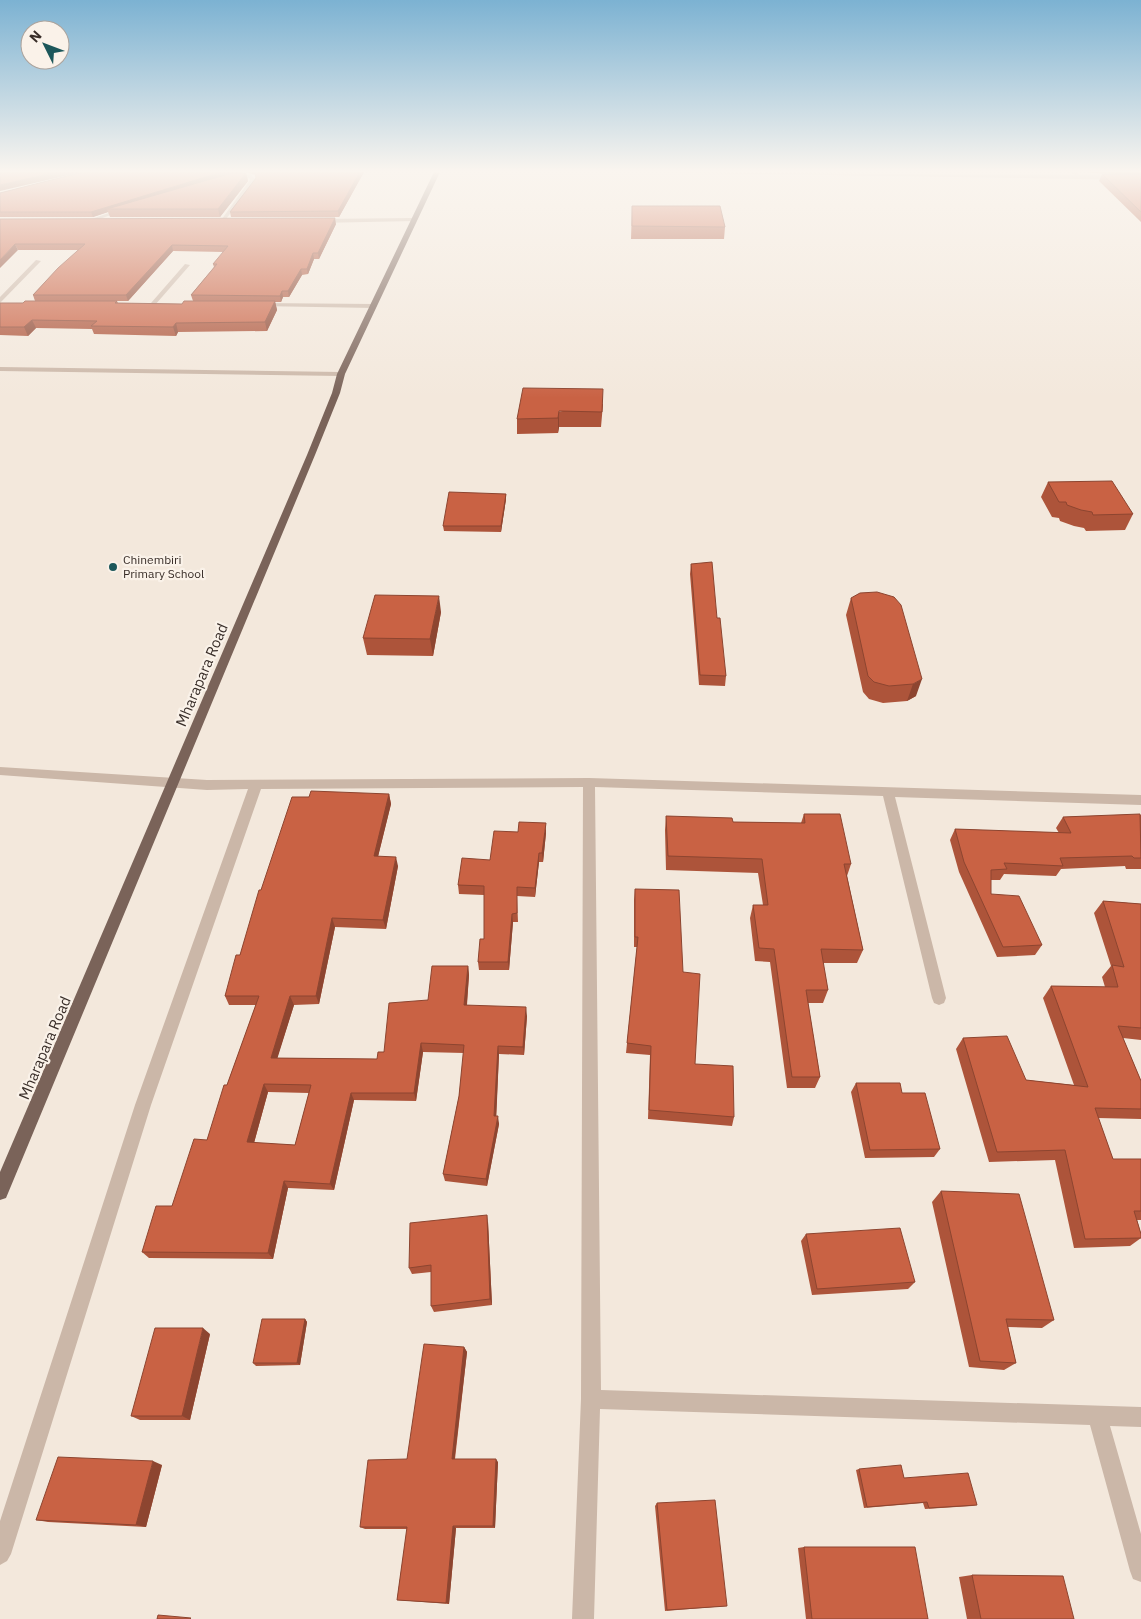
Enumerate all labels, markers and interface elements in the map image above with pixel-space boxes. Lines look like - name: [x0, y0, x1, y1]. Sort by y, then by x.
- north arrow: [20, 20, 70, 70]
- text: N: [25, 27, 45, 46]
- place label: Chinembiri Primary School: [123, 552, 204, 581]
- marker: Chinembiri Primary School: [107, 561, 119, 573]
- street label: Mharapara Road: [171, 620, 232, 729]
- street label: Mharapara Road: [14, 993, 75, 1102]

